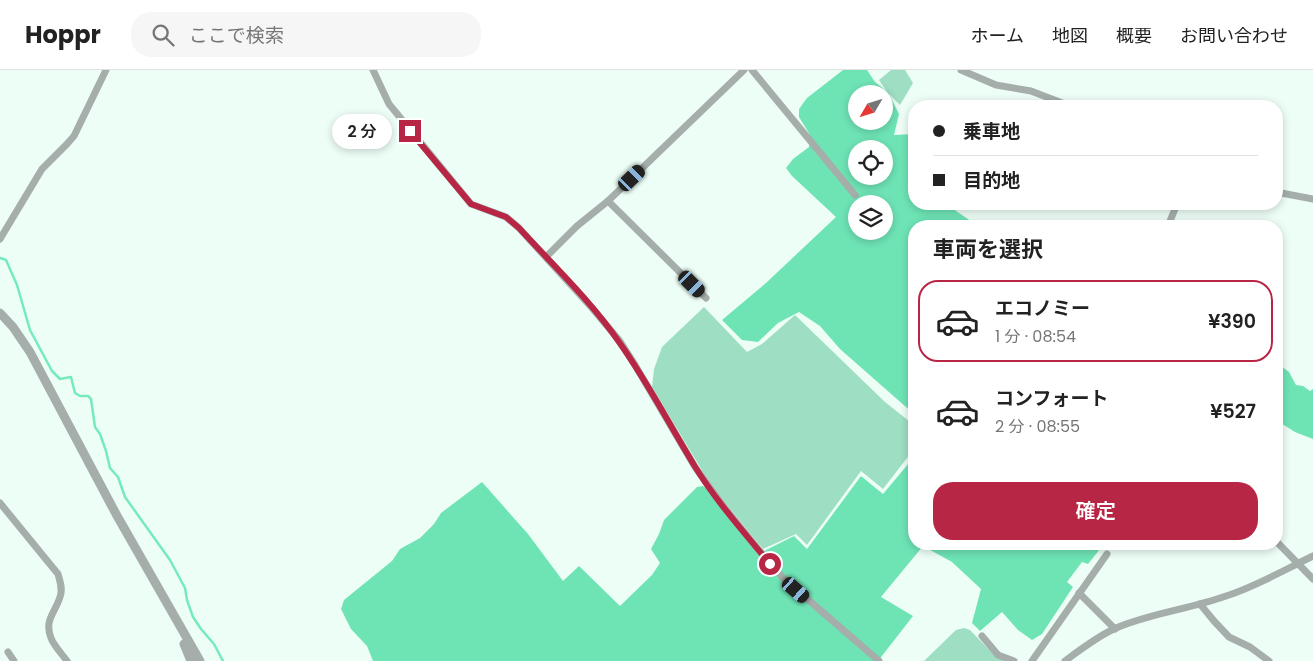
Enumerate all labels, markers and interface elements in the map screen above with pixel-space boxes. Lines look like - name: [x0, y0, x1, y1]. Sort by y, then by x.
- search box: [131, 12, 481, 57]
- text: Hoppr: [25, 18, 101, 51]
- icon: search: [149, 21, 177, 49]
- text: ここで検索: [189, 22, 284, 49]
- text: ホーム: [971, 23, 1024, 48]
- text: 地図: [1052, 23, 1088, 48]
- text: 概要: [1116, 23, 1152, 48]
- text: お問い合わせ: [1180, 23, 1288, 48]
- north arrow: [848, 85, 892, 130]
- map controls: [848, 85, 893, 240]
- callout: 2 分: [332, 114, 392, 148]
- text: 乗車地: [963, 118, 1020, 145]
- text: 2 分: [348, 120, 377, 143]
- route end: [399, 120, 421, 142]
- button: locate: [848, 140, 893, 185]
- car: [615, 162, 648, 194]
- text: 目的地: [963, 167, 1020, 194]
- button: layers: [848, 195, 893, 240]
- text: 車両を選択: [933, 234, 1043, 265]
- car: [676, 268, 707, 300]
- text: エコノミー: [995, 295, 1090, 322]
- icon: car: [935, 299, 980, 344]
- text: ¥390: [1208, 308, 1256, 335]
- text: 1 分 · 08:54: [995, 325, 1076, 348]
- text: コンフォート: [995, 385, 1108, 412]
- icon: car: [935, 389, 980, 434]
- text: ¥527: [1210, 398, 1256, 425]
- text: 2 分 · 08:55: [995, 415, 1080, 438]
- button: 確定: [933, 482, 1258, 540]
- route start: [759, 553, 781, 575]
- car: [779, 574, 812, 606]

